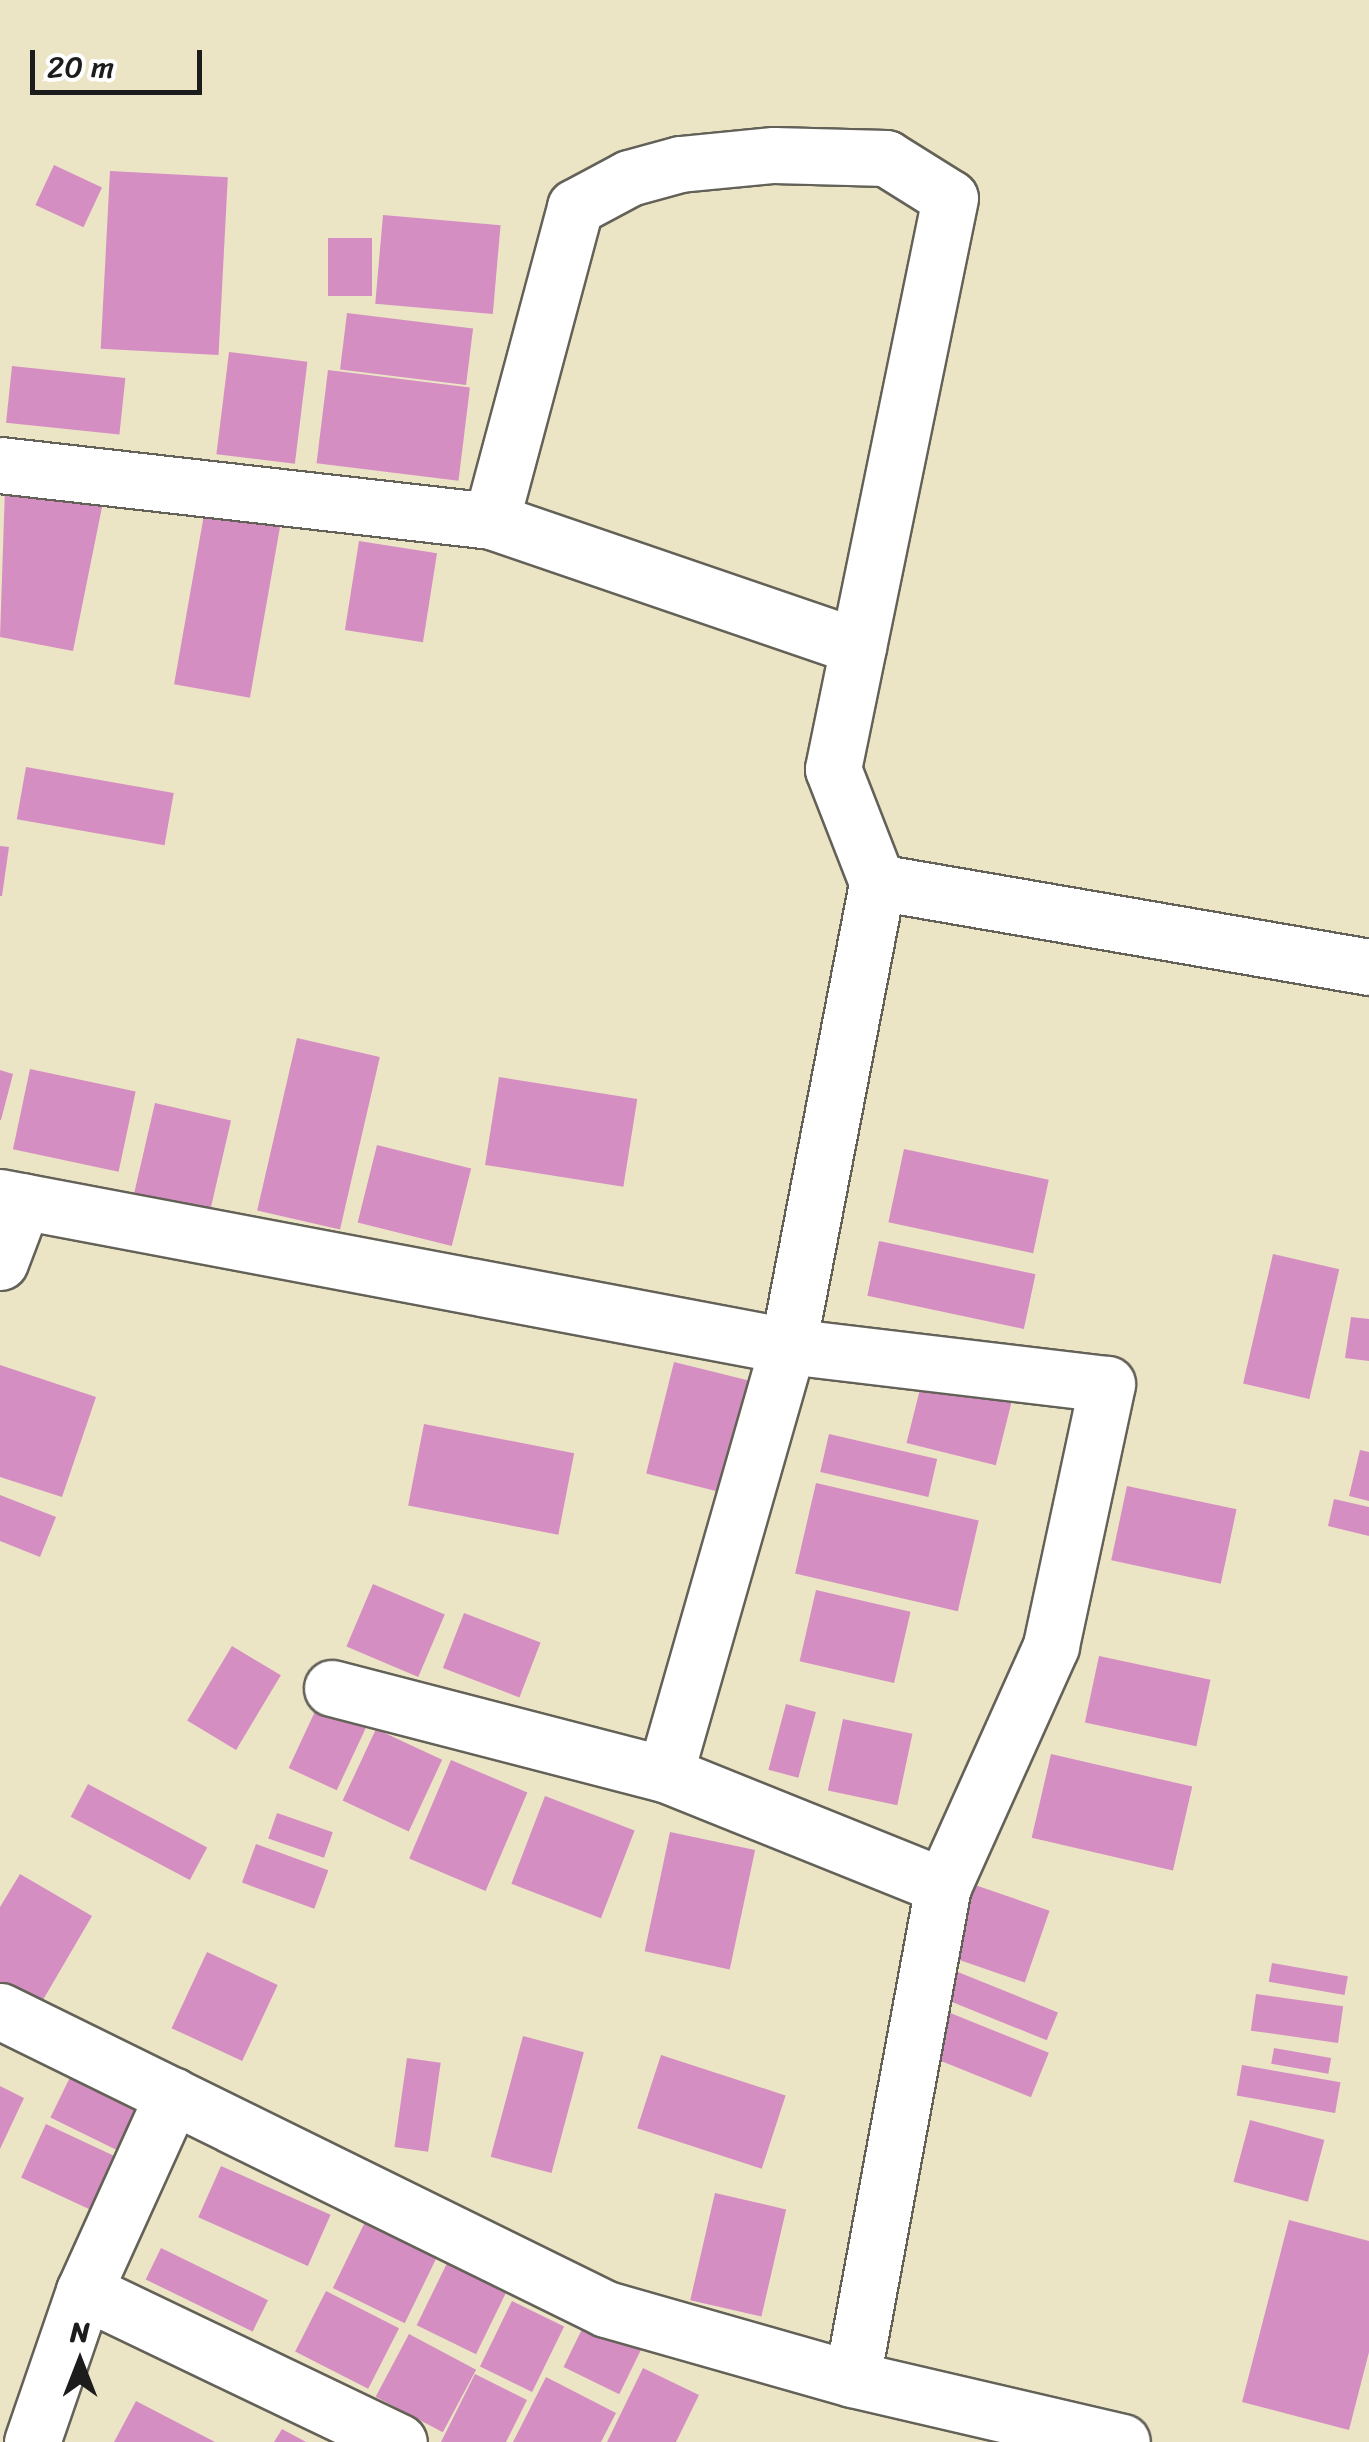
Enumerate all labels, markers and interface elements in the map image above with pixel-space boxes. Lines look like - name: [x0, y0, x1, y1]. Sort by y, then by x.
- scale bar: [35, 30, 208, 92]
- text: 20 m: [47, 40, 114, 94]
- text: N: [70, 2307, 90, 2356]
- north arrow: [30, 2312, 130, 2412]

